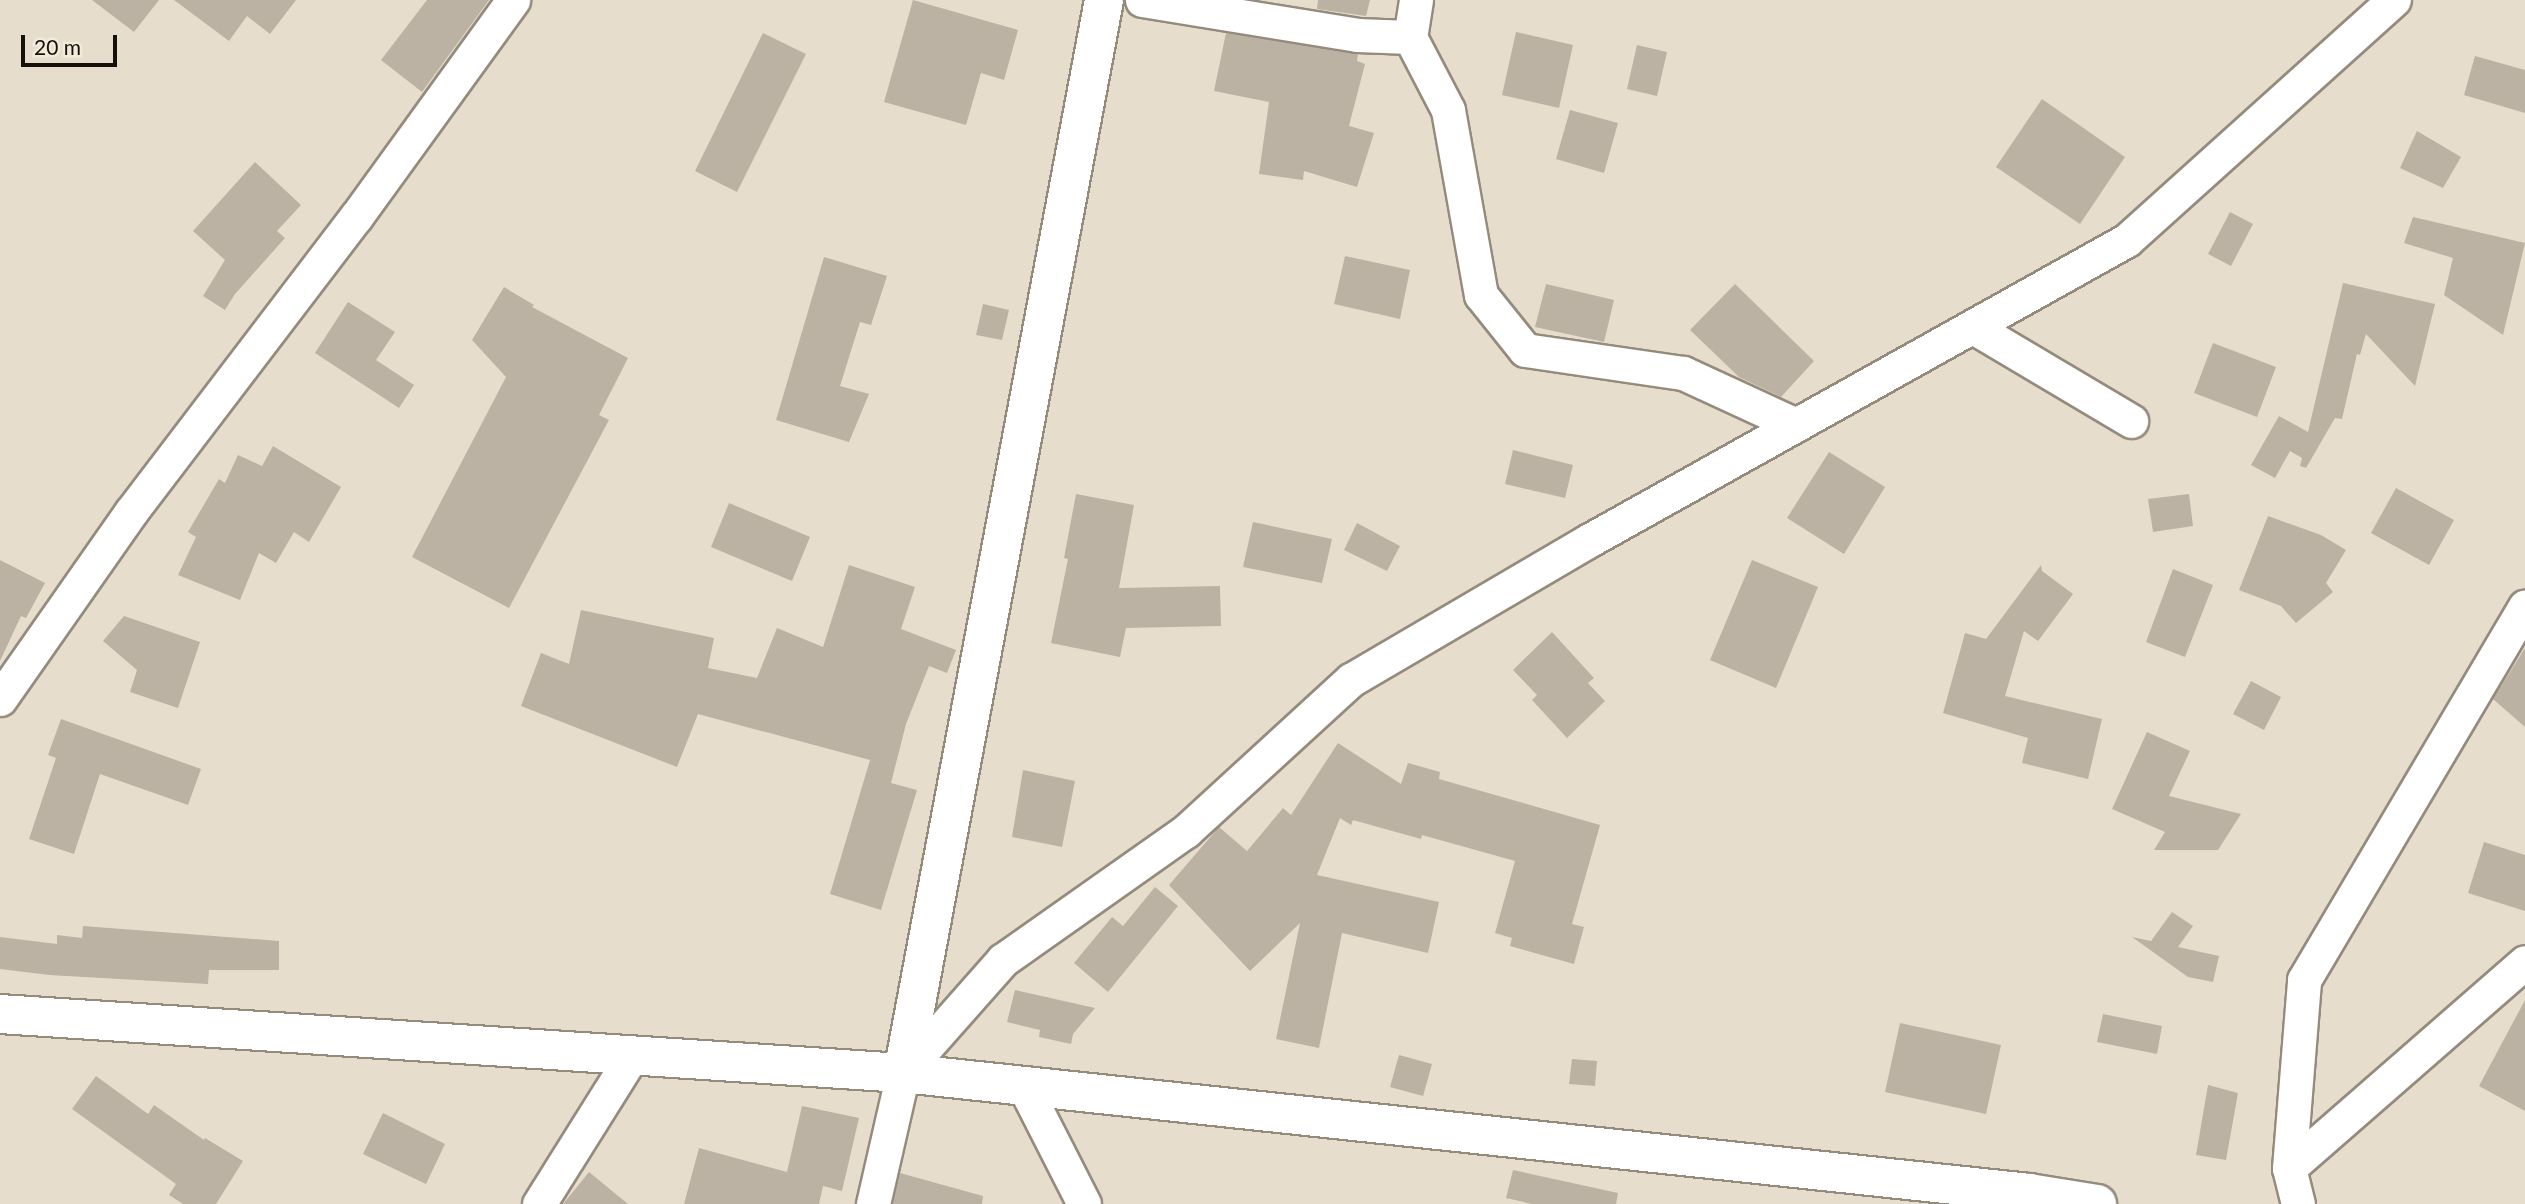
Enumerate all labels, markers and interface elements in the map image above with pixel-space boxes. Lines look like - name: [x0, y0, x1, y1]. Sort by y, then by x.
- scale bar: [24, 21, 121, 65]
- text: 20 m: [34, 34, 81, 59]

